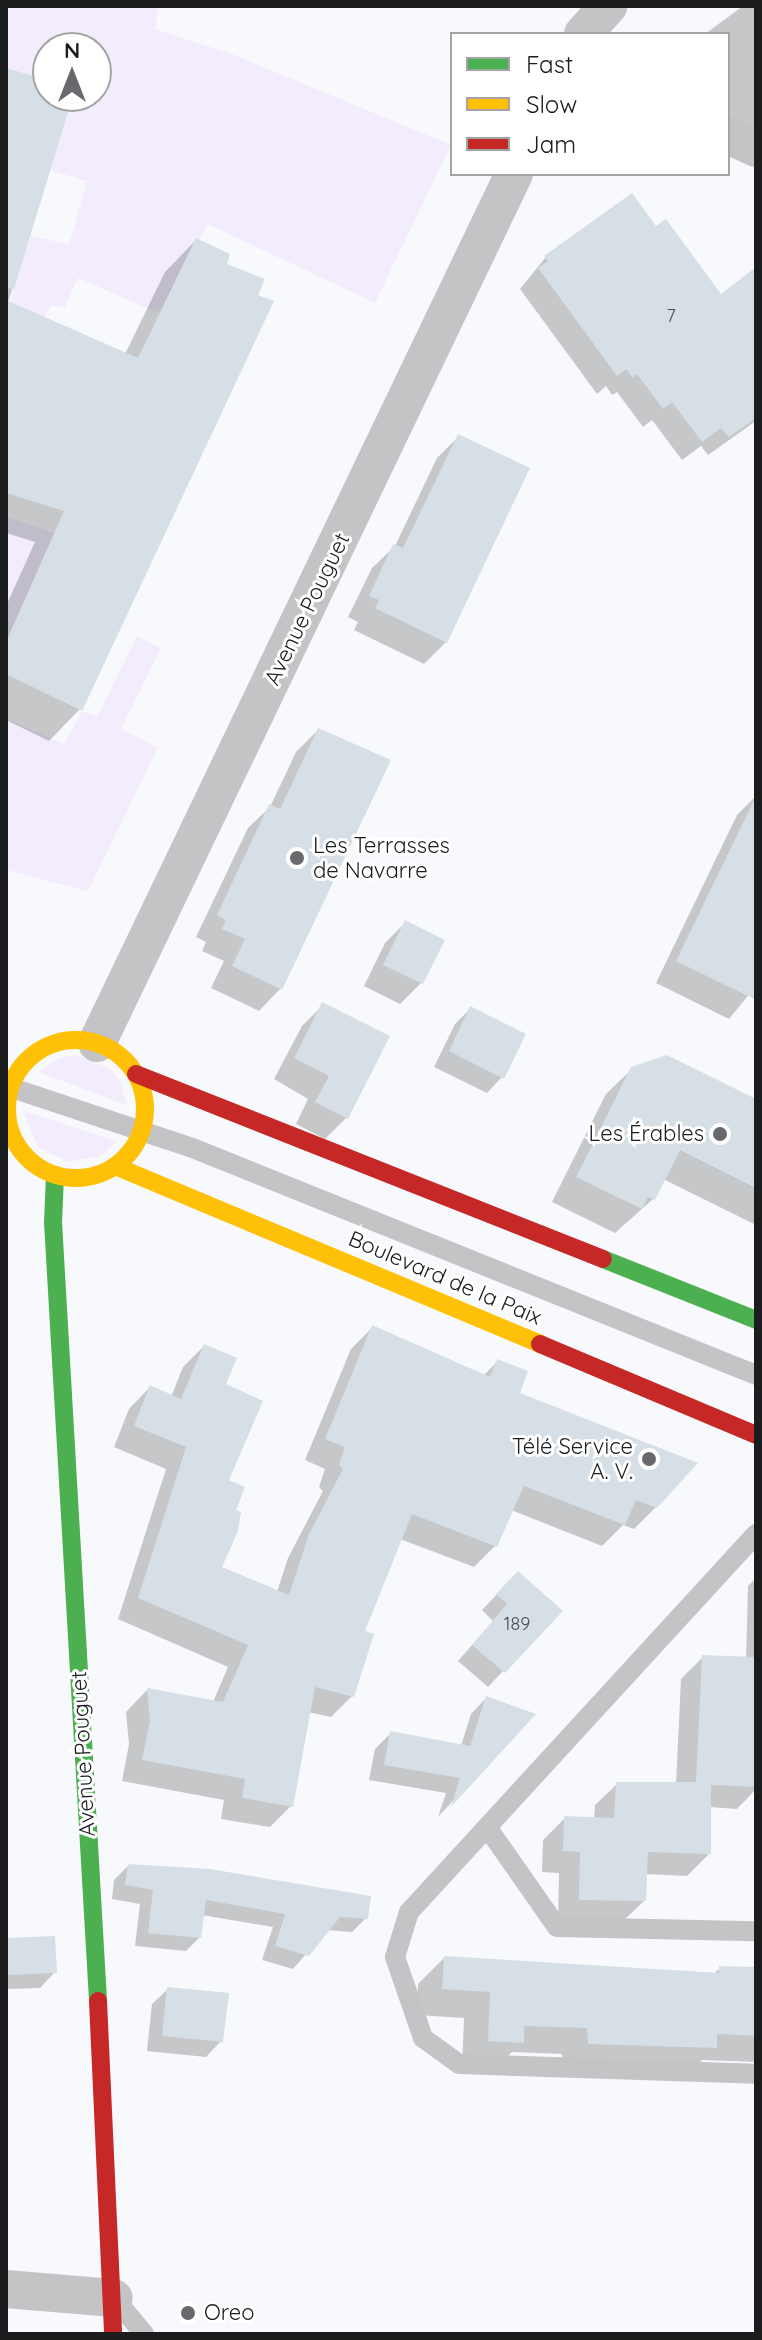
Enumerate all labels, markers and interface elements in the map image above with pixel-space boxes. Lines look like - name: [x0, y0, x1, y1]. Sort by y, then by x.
- north arrow: [32, 32, 112, 112]
- legend: [450, 32, 730, 176]
- text: N: [64, 36, 80, 64]
- text: Fast: [526, 49, 573, 79]
- text: Slow: [526, 89, 577, 119]
- text: Jam: [526, 129, 576, 159]
- house number: 7: [666, 305, 676, 327]
- street label: Avenue Pouguet: [259, 529, 355, 689]
- place label: Les Terrasses de Navarre: [313, 832, 450, 884]
- marker: Les Terrasses de Navarre: [288, 849, 306, 867]
- place label: Les Érables: [589, 1121, 704, 1147]
- marker: Les Érables: [711, 1125, 729, 1143]
- street label: Boulevard de la Paix: [344, 1225, 546, 1331]
- place label: Télé Service A. V.: [512, 1433, 633, 1484]
- marker: Télé Service A. V.: [640, 1450, 658, 1468]
- house number: 189: [504, 1613, 530, 1635]
- street label: Avenue Pouguet: [65, 1671, 101, 1837]
- place label: Oreo: [204, 2300, 255, 2326]
- marker: Oreo: [179, 2304, 197, 2322]

